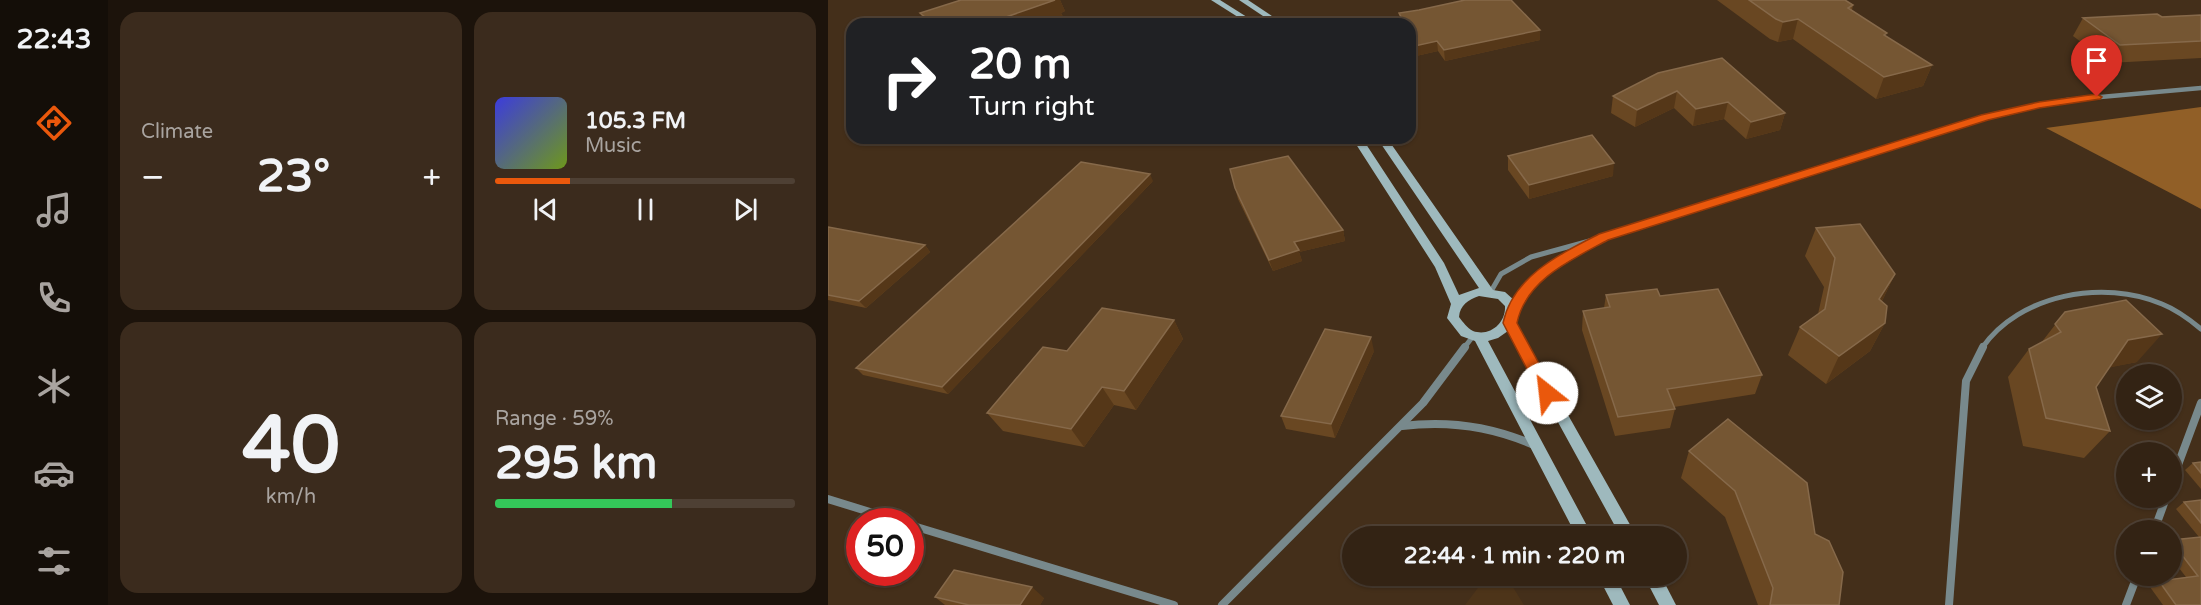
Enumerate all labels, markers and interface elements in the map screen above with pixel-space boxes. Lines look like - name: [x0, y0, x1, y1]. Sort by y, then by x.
- text: 22:43: [17, 23, 91, 56]
- pin: [2071, 35, 2122, 97]
- text: 20 m: [969, 39, 1071, 90]
- icon: right: [870, 42, 948, 120]
- icon: arrive: [2080, 44, 2113, 77]
- text: Turn right: [969, 90, 1095, 123]
- icon: directions: [33, 102, 75, 144]
- text: 105.3 FM: [585, 108, 686, 134]
- text: Climate: [141, 120, 213, 144]
- text: Music: [585, 134, 641, 158]
- text: 23°: [257, 150, 330, 204]
- text: −: [141, 158, 165, 197]
- text: +: [422, 158, 441, 197]
- icon: music: [33, 189, 75, 231]
- icon: previous: [529, 193, 562, 226]
- icon: pause: [629, 193, 662, 226]
- icon: next: [729, 193, 762, 226]
- icon: phone: [33, 277, 75, 319]
- position arrow: [1515, 361, 1579, 425]
- map controls: [2116, 364, 2182, 586]
- button: layers: [2116, 364, 2182, 430]
- icon: climate: [33, 365, 75, 407]
- text: 40: [242, 399, 340, 493]
- text: Range · 59%: [495, 407, 614, 431]
- text: 295 km: [495, 437, 657, 491]
- button: +: [2116, 442, 2182, 508]
- icon: car: [33, 452, 75, 494]
- text: km/h: [266, 485, 316, 509]
- speed limit sign: 50: [846, 508, 924, 586]
- button: −: [2116, 520, 2182, 586]
- icon: filters: [33, 540, 75, 582]
- text: 22:44 · 1 min · 220 m: [1404, 543, 1625, 569]

